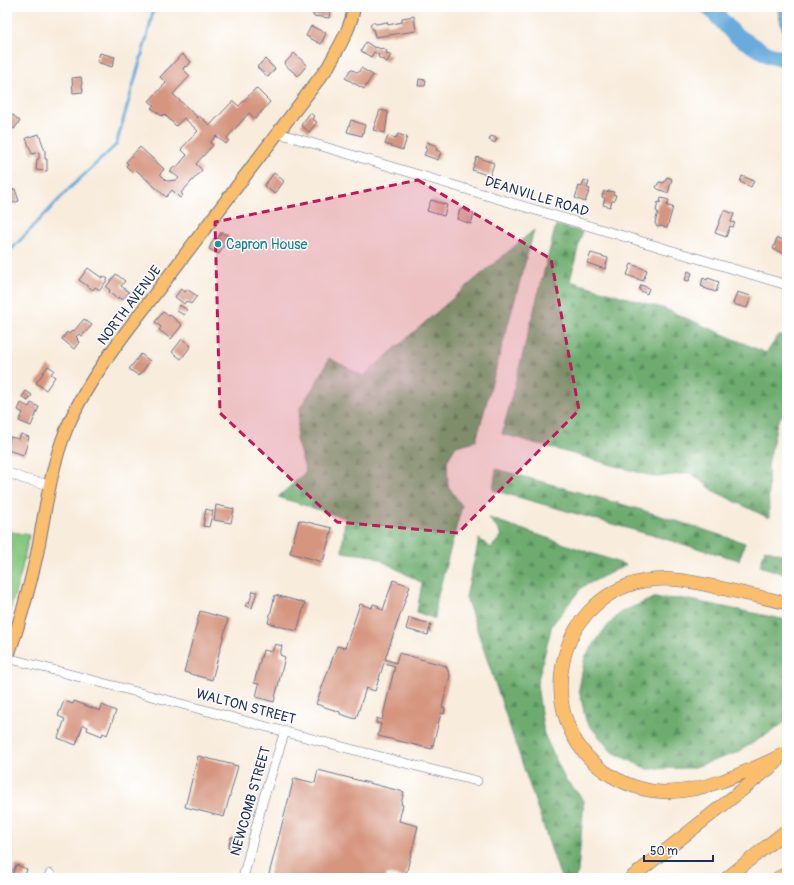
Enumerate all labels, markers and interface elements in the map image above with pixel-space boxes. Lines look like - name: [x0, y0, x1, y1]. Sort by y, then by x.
- street label: DEANVILLE ROAD: [483, 173, 591, 220]
- place label: Capron House: [226, 236, 307, 253]
- marker: Capron House: [213, 239, 223, 249]
- street label: NORTH AVENUE: [94, 262, 165, 348]
- street label: WALTON STREET: [194, 685, 298, 728]
- street label: NEWCOMB STREET: [227, 744, 274, 858]
- scale bar: [644, 837, 713, 863]
- text: 50 m: [650, 844, 678, 859]

